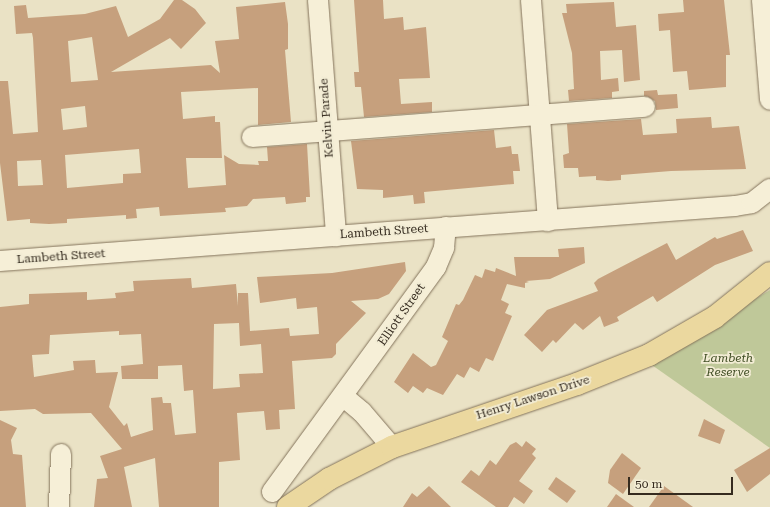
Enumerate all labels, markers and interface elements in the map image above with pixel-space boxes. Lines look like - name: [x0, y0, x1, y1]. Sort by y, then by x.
- street label: Kelvin Parade: [317, 78, 337, 158]
- street label: Lambeth Street: [339, 222, 429, 242]
- street label: Lambeth Street: [16, 247, 106, 267]
- street label: Elliott Street: [375, 281, 429, 349]
- park label: Lambeth Reserve: [703, 352, 753, 380]
- street label: Henry Lawson Drive: [475, 373, 591, 423]
- scale bar: [630, 469, 735, 495]
- text: 50 m: [635, 477, 662, 491]

